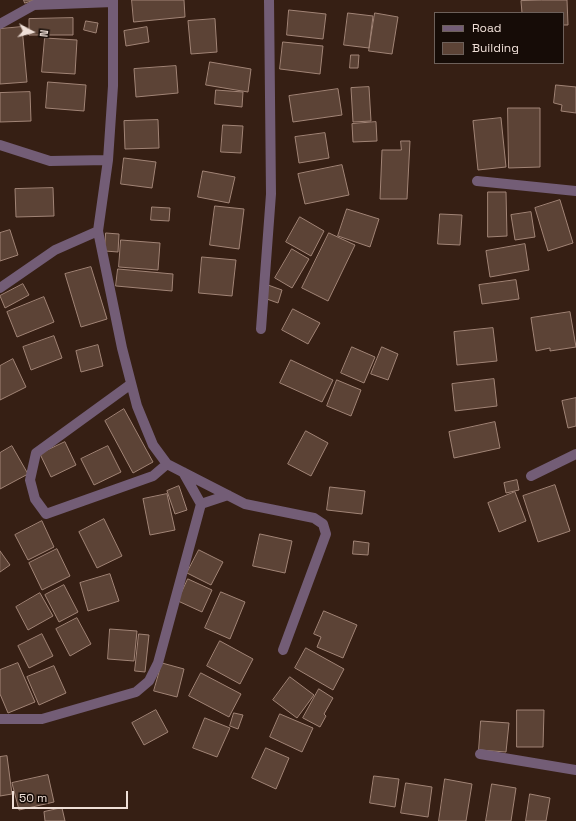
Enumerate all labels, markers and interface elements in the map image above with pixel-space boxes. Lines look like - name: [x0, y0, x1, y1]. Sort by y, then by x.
- north arrow: [12, 12, 52, 52]
- legend: [434, 12, 564, 64]
- text: Road: [472, 20, 501, 36]
- text: N: [37, 29, 51, 38]
- text: Building: [472, 40, 519, 56]
- scale bar: [14, 783, 130, 809]
- text: 50 m: [19, 790, 47, 806]

